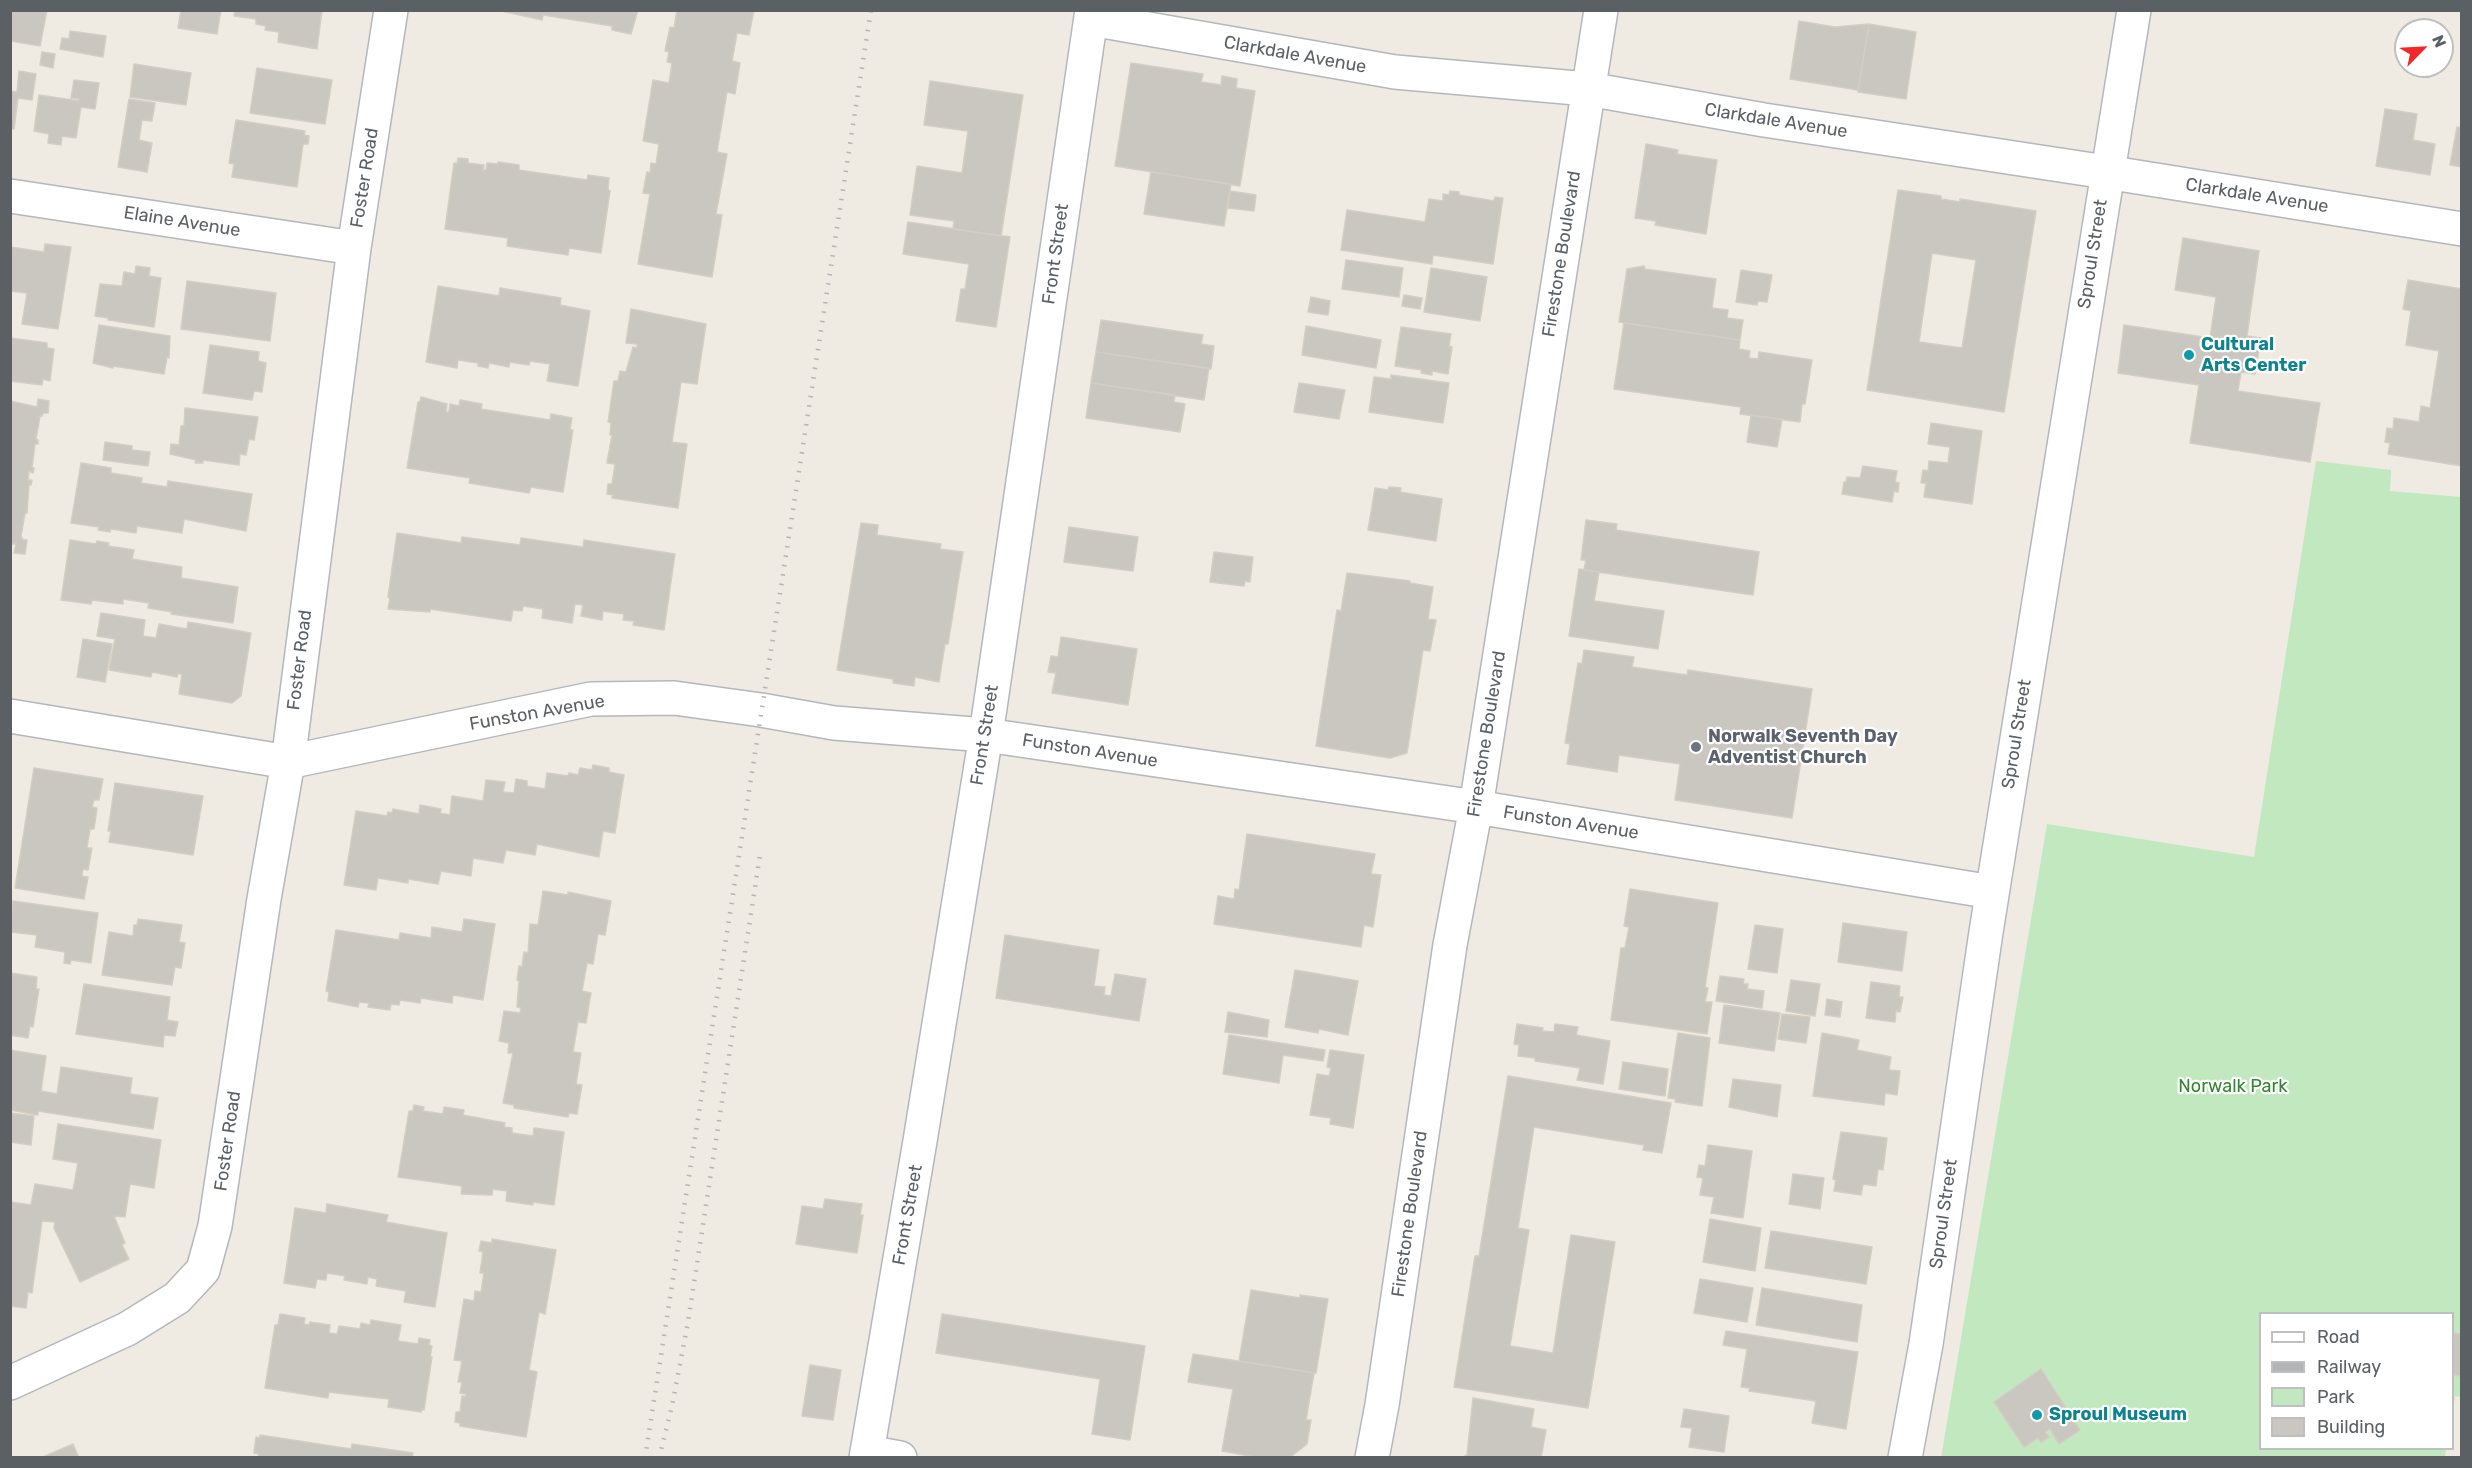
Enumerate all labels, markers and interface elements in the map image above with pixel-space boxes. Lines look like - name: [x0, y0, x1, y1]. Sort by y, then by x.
- north arrow: [2394, 18, 2454, 78]
- street label: Clarkdale Avenue: [1222, 32, 1368, 78]
- text: N: [2428, 32, 2450, 50]
- street label: Clarkdale Avenue: [1703, 99, 1849, 143]
- street label: Foster Road: [346, 127, 384, 229]
- street label: Firestone Boulevard: [1538, 169, 1586, 339]
- street label: Clarkdale Avenue: [2184, 174, 2330, 218]
- street label: Sproul Street: [2074, 198, 2112, 310]
- street label: Elaine Avenue: [122, 202, 242, 242]
- street label: Front Street: [1038, 202, 1074, 306]
- place label: Cultural Arts Center: [2201, 334, 2306, 376]
- marker: Cultural Arts Center: [2182, 348, 2196, 362]
- street label: Foster Road: [283, 609, 317, 711]
- street label: Firestone Boulevard: [1463, 649, 1511, 819]
- street label: Sproul Street: [1998, 678, 2036, 790]
- street label: Front Street: [966, 683, 1004, 787]
- street label: Funston Avenue: [468, 690, 606, 736]
- place label: Norwalk Seventh Day Adventist Church: [1708, 726, 1898, 768]
- street label: Funston Avenue: [1021, 730, 1159, 772]
- marker: Norwalk Seventh Day Adventist Church: [1689, 740, 1703, 754]
- street label: Funston Avenue: [1502, 802, 1640, 844]
- park label: Norwalk Park: [2178, 1076, 2288, 1098]
- street label: Foster Road: [210, 1090, 246, 1192]
- street label: Firestone Boulevard: [1388, 1129, 1432, 1299]
- street label: Sproul Street: [1926, 1158, 1962, 1270]
- street label: Front Street: [889, 1163, 927, 1267]
- legend: [2259, 1312, 2454, 1450]
- text: Road: [2317, 1326, 2360, 1348]
- text: Railway: [2317, 1356, 2381, 1378]
- text: Park: [2317, 1386, 2354, 1408]
- place label: Sproul Museum: [2049, 1404, 2187, 1426]
- marker: Sproul Museum: [2030, 1408, 2044, 1422]
- text: Building: [2317, 1416, 2385, 1438]

